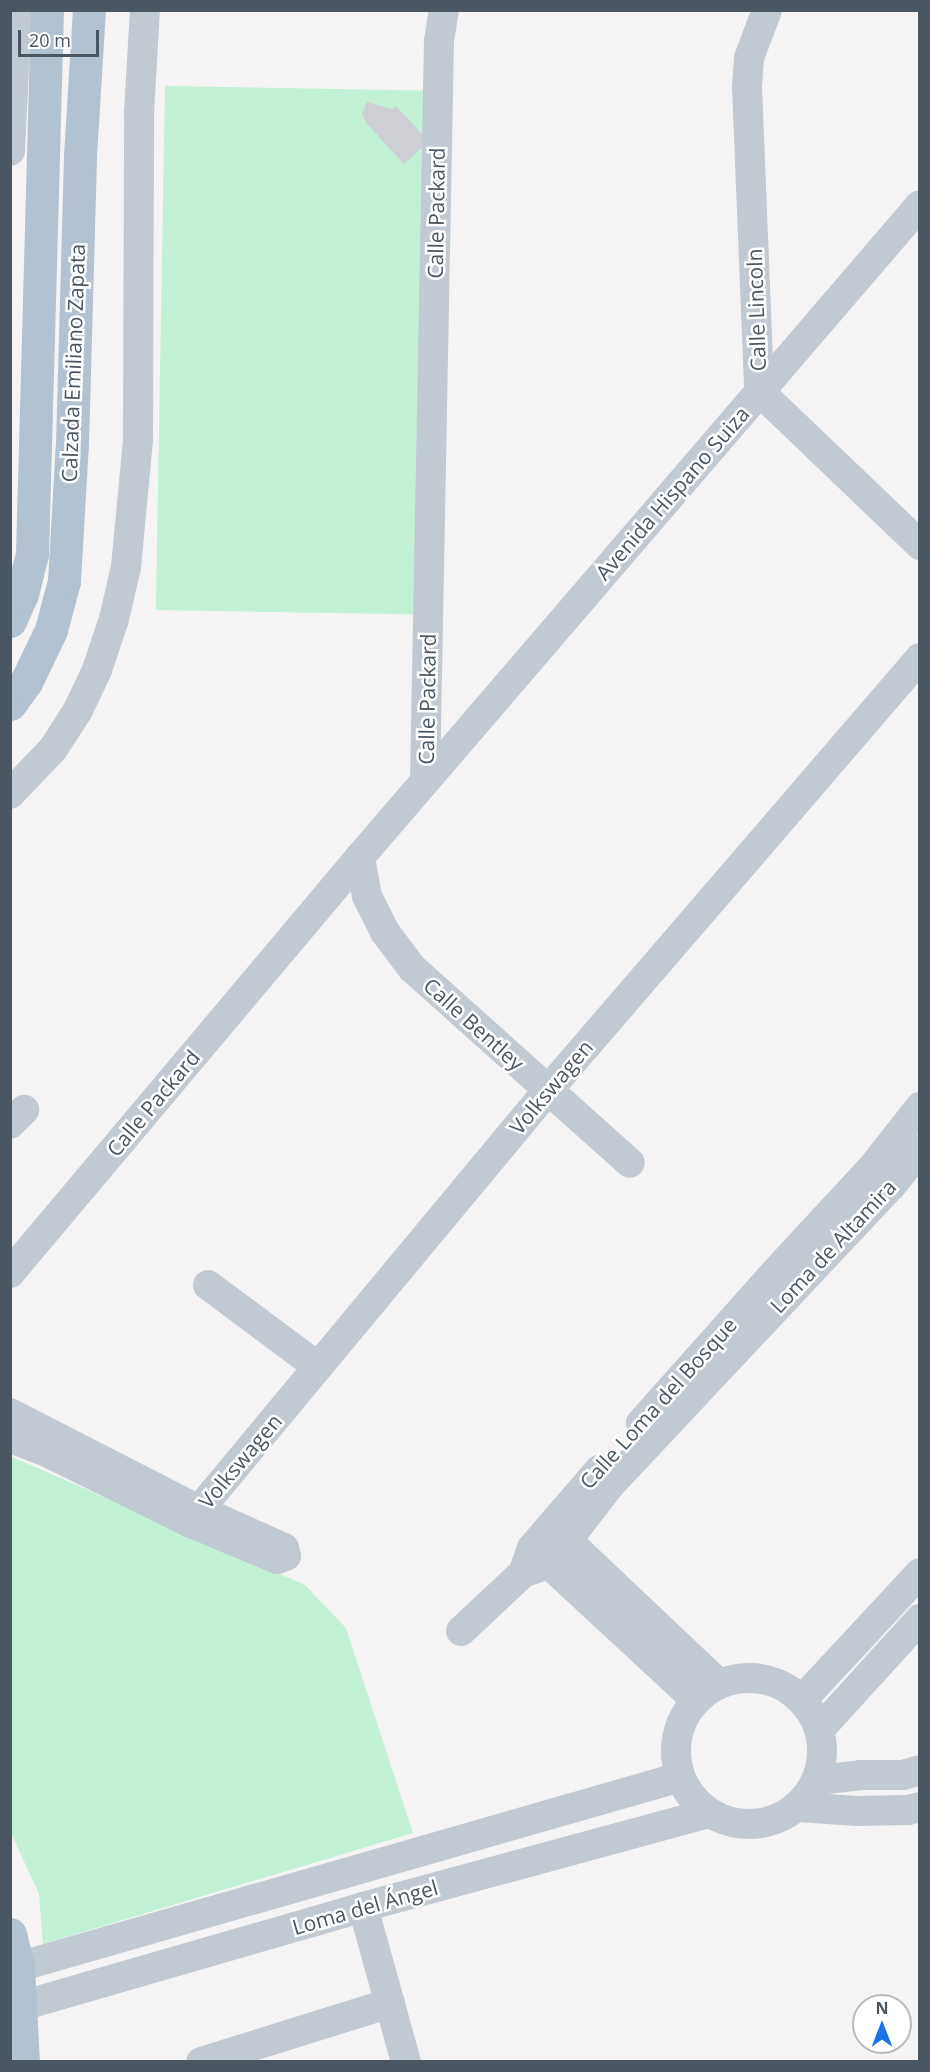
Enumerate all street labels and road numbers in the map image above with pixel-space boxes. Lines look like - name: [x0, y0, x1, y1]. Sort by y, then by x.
- street label: Calle Packard: [422, 147, 450, 279]
- street label: Calzada Emiliano Zapata: [56, 243, 90, 483]
- street label: Calle Lincoln: [741, 248, 771, 372]
- street label: Avenida Hispano Suiza: [590, 401, 754, 585]
- street label: Calle Packard: [413, 633, 441, 765]
- street label: Calle Bentley: [419, 972, 529, 1076]
- street label: Volkswagen: [504, 1035, 598, 1139]
- street label: Calle Packard: [101, 1045, 205, 1161]
- street label: Loma de Altamira: [765, 1174, 901, 1318]
- street label: Calle Loma del Bosque: [574, 1312, 742, 1494]
- street label: Volkswagen: [193, 1409, 287, 1513]
- street label: Loma del Ángel: [289, 1874, 441, 1940]

